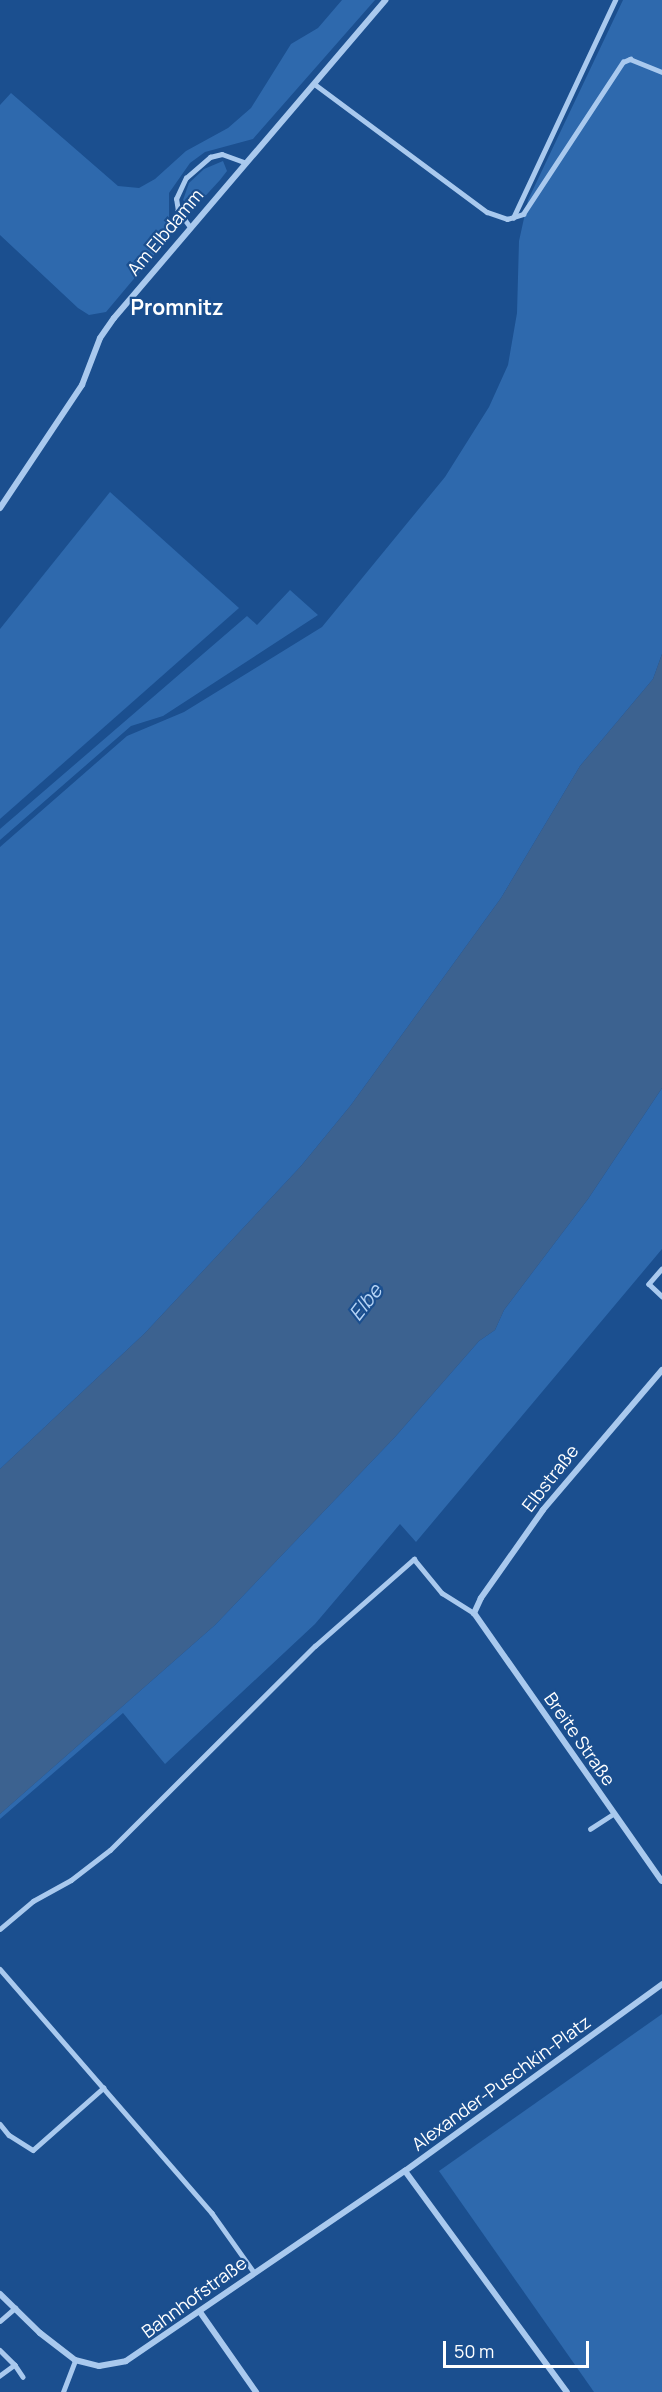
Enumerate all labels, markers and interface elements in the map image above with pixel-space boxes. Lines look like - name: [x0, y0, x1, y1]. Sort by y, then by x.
- street label: Am Elbdamm: [122, 184, 208, 280]
- district label: Promnitz: [131, 294, 223, 320]
- water label: Elbe: [343, 1279, 387, 1325]
- street label: Elbstraße: [517, 1440, 583, 1516]
- street label: Breite Straße: [540, 1688, 620, 1790]
- street label: Alexander-Puschkin-Platz: [407, 2011, 595, 2155]
- street label: Bahnhofstraße: [137, 2252, 251, 2342]
- scale bar: [446, 2329, 592, 2367]
- text: 50 m: [454, 2339, 494, 2363]

